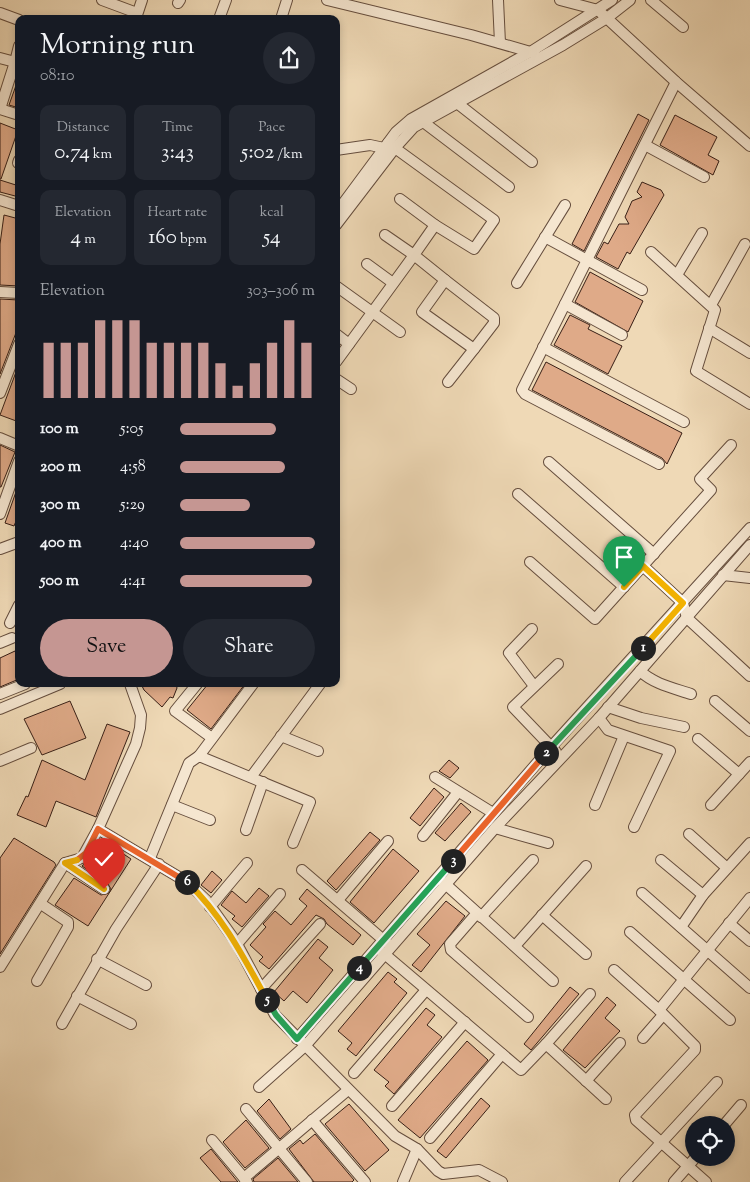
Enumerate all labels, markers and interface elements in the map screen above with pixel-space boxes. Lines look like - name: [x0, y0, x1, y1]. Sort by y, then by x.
- text: Morning run: [40, 26, 195, 66]
- button: share: [263, 32, 315, 84]
- text: 08:10: [40, 65, 74, 88]
- text: Distance: [57, 118, 110, 138]
- text: Time: [162, 118, 193, 138]
- text: Pace: [258, 118, 285, 138]
- text: 0.74: [54, 138, 90, 168]
- text: 3:43: [161, 138, 194, 168]
- text: 5:02: [241, 138, 274, 168]
- text: km: [90, 145, 112, 165]
- text: /km: [274, 145, 303, 165]
- text: Elevation: [55, 203, 112, 223]
- text: Heart rate: [148, 203, 207, 223]
- text: kcal: [260, 203, 284, 223]
- text: 4: [71, 223, 81, 253]
- text: 160: [148, 223, 177, 253]
- text: 54: [263, 223, 281, 253]
- text: m: [81, 230, 96, 250]
- text: bpm: [177, 230, 207, 250]
- text: Elevation: [40, 280, 105, 303]
- text: 303–306 m: [247, 280, 315, 303]
- text: 100 m: [40, 418, 79, 441]
- text: 5:05: [120, 418, 143, 441]
- text: 200 m: [40, 456, 81, 479]
- text: 4:58: [120, 456, 146, 479]
- text: 300 m: [40, 494, 80, 517]
- text: 5:29: [120, 494, 145, 517]
- text: 400 m: [40, 532, 82, 555]
- text: 4:40: [120, 532, 149, 555]
- pin: [603, 536, 645, 587]
- icon: arrive: [610, 543, 638, 571]
- text: 500 m: [40, 570, 79, 593]
- text: 4:41: [120, 570, 146, 593]
- button: Save: [40, 619, 173, 677]
- button: Share: [183, 619, 315, 677]
- pin: 1: [630, 636, 656, 660]
- text: 1: [641, 638, 646, 658]
- pin: 2: [534, 740, 558, 766]
- text: 2: [543, 743, 550, 763]
- pin: [83, 838, 125, 889]
- icon: check: [90, 845, 118, 873]
- pin: 3: [440, 848, 466, 874]
- text: 3: [451, 851, 456, 871]
- pin: 6: [174, 870, 200, 894]
- text: 6: [184, 872, 191, 892]
- pin: 4: [346, 956, 372, 980]
- text: 4: [356, 958, 363, 978]
- pin: 5: [254, 988, 280, 1012]
- text: 5: [265, 990, 270, 1010]
- map controls: [685, 1116, 735, 1166]
- button: locate: [685, 1116, 735, 1166]

